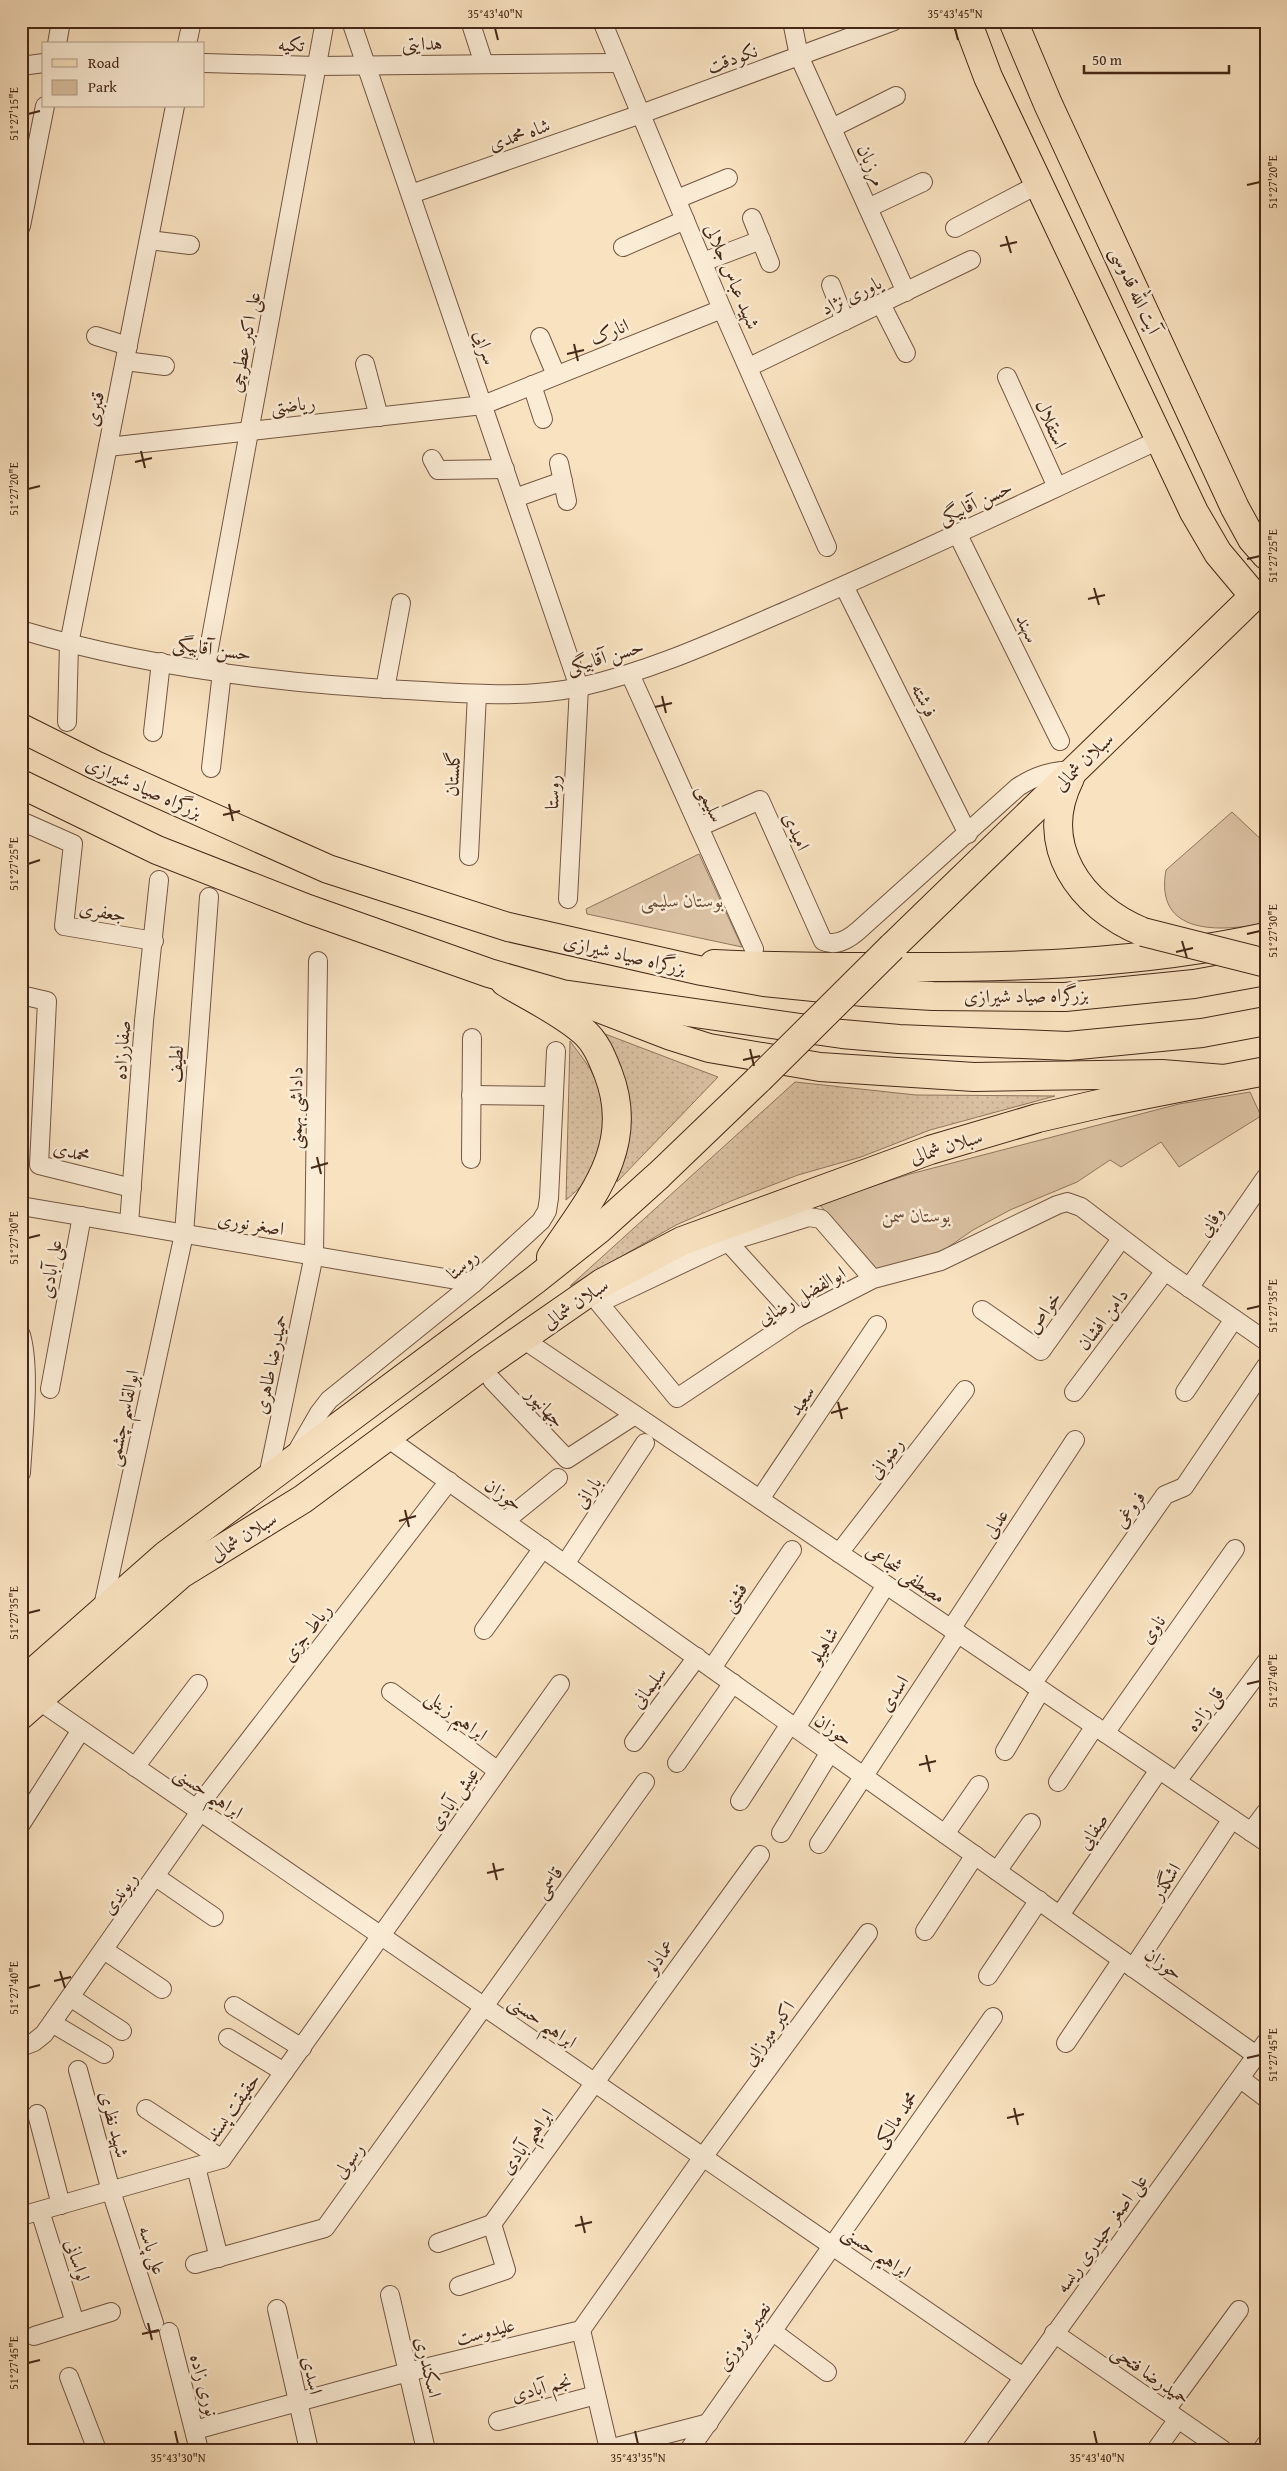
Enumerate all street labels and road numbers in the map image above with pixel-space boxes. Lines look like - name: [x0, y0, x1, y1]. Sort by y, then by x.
- street label: هدایتی: [401, 29, 443, 57]
- street label: تکیه: [277, 30, 305, 58]
- street label: نکودقت: [703, 36, 761, 80]
- street label: شاه محمدی: [484, 110, 554, 158]
- street label: مرزبان: [850, 139, 894, 191]
- street label: شهید عباس جلالی: [698, 219, 768, 333]
- street label: آیت الله قدوسی: [1104, 242, 1169, 340]
- street label: یاوری نژاد: [816, 268, 888, 322]
- street label: علی اکبر عطرچی: [220, 289, 268, 395]
- street label: انارک: [585, 311, 633, 351]
- street label: سرایی: [467, 326, 505, 368]
- street label: ریاضتی: [269, 388, 317, 420]
- street label: قنبری: [77, 389, 111, 429]
- street label: استقلال: [1029, 395, 1075, 453]
- street label: حسن آقابیگی: [933, 473, 1017, 531]
- street label: سهند: [1009, 609, 1047, 647]
- street label: حسن آقابیگی: [171, 629, 253, 667]
- street label: حسن آقابیگی: [563, 632, 647, 680]
- street label: فرشته: [905, 678, 945, 722]
- street label: سبلان شمالی: [1046, 725, 1120, 797]
- street label: بزرگراه صیاد شیرازی: [81, 749, 207, 825]
- street label: گلستان: [437, 751, 467, 797]
- street label: روستا: [537, 774, 567, 810]
- street label: سلیمی: [690, 779, 732, 827]
- street label: امیدی: [776, 807, 818, 855]
- street label: جعفری: [77, 893, 129, 929]
- street label: بزرگراه صیاد شیرازی: [561, 926, 690, 982]
- street label: بزرگراه صیاد شیرازی: [963, 980, 1089, 1010]
- street label: صفارزاده: [105, 1019, 137, 1081]
- street label: لطیف: [160, 1044, 190, 1084]
- street label: داداشی بهمنی: [280, 1066, 310, 1150]
- street label: سبلان شمالی: [906, 1122, 986, 1170]
- street label: محمدی: [50, 1133, 94, 1169]
- street label: وفایی: [1189, 1200, 1231, 1242]
- street label: اصغر نوری: [216, 1204, 286, 1242]
- street label: علی آبادی: [31, 1237, 70, 1301]
- street label: روستا: [440, 1242, 484, 1286]
- street label: ابوالفضل رضایی: [751, 1258, 851, 1332]
- street label: سبلان شمالی: [536, 1270, 614, 1336]
- street label: دامن افشان: [1069, 1282, 1135, 1356]
- street label: خواص: [1018, 1285, 1068, 1339]
- street label: حمیدرضا طاهری: [246, 1311, 294, 1417]
- street label: ابوالقاسم چشمی: [98, 1367, 152, 1470]
- street label: جهانپور: [518, 1379, 572, 1434]
- street label: سعید: [781, 1379, 821, 1421]
- street label: رضوانی: [860, 1431, 910, 1485]
- street label: بارانی: [566, 1470, 608, 1514]
- street label: حوزان: [479, 1471, 529, 1517]
- street label: فروغی: [1106, 1485, 1152, 1533]
- street label: عدلی: [975, 1503, 1015, 1543]
- street label: سبلان شمالی: [204, 1504, 282, 1568]
- street label: مصطفی شجاعی: [860, 1536, 952, 1610]
- street label: فشنی: [714, 1577, 754, 1617]
- street label: رباط جزی: [274, 1597, 338, 1667]
- street label: ناوی: [1132, 1609, 1172, 1649]
- street label: شاهیلو: [800, 1621, 845, 1671]
- street label: سلیمانی: [623, 1660, 673, 1714]
- street label: اسدی: [871, 1669, 915, 1717]
- street label: قلی زاده: [1178, 1681, 1231, 1738]
- street label: ابراهیم زینلی: [417, 1682, 494, 1752]
- street label: حوزان: [809, 1706, 859, 1752]
- street label: ابراهیم حسنی: [166, 1759, 249, 1830]
- street label: عیش آبادی: [421, 1761, 485, 1835]
- street label: صفایی: [1070, 1807, 1114, 1855]
- street label: اشگذر: [1142, 1857, 1187, 1907]
- street label: قاسمی: [527, 1860, 569, 1904]
- street label: ریوندی: [94, 1866, 144, 1920]
- street label: عمادلو: [636, 1933, 681, 1980]
- street label: حوزان: [1139, 1940, 1189, 1986]
- street label: ابراهیم حسنی: [500, 1987, 583, 2060]
- street label: اکبر میرزایی: [735, 1995, 801, 2071]
- street label: حقیقت پسند: [197, 2067, 267, 2147]
- street label: محمد مالکی: [865, 2085, 925, 2153]
- street label: شهید نظری: [93, 2087, 137, 2161]
- street label: ابراهیم آبادی: [492, 2102, 564, 2183]
- street label: رسولی: [325, 2136, 371, 2184]
- street label: علی اصغر حیدری ریسه: [1048, 2168, 1155, 2299]
- street label: ابراهیم حسنی: [834, 2218, 917, 2289]
- street label: علی پاسه: [131, 2222, 174, 2278]
- street label: لواسانی: [58, 2235, 98, 2285]
- street label: نصیر نوروزی: [709, 2295, 777, 2377]
- street label: علیدوست: [453, 2310, 517, 2352]
- street label: اسکندری: [408, 2334, 450, 2400]
- street label: حمیدرضا فتحی: [1106, 2337, 1196, 2411]
- street label: نوری زاده: [183, 2351, 227, 2419]
- street label: اسدی: [295, 2353, 331, 2397]
- street label: نجم آبادی: [508, 2366, 576, 2413]

